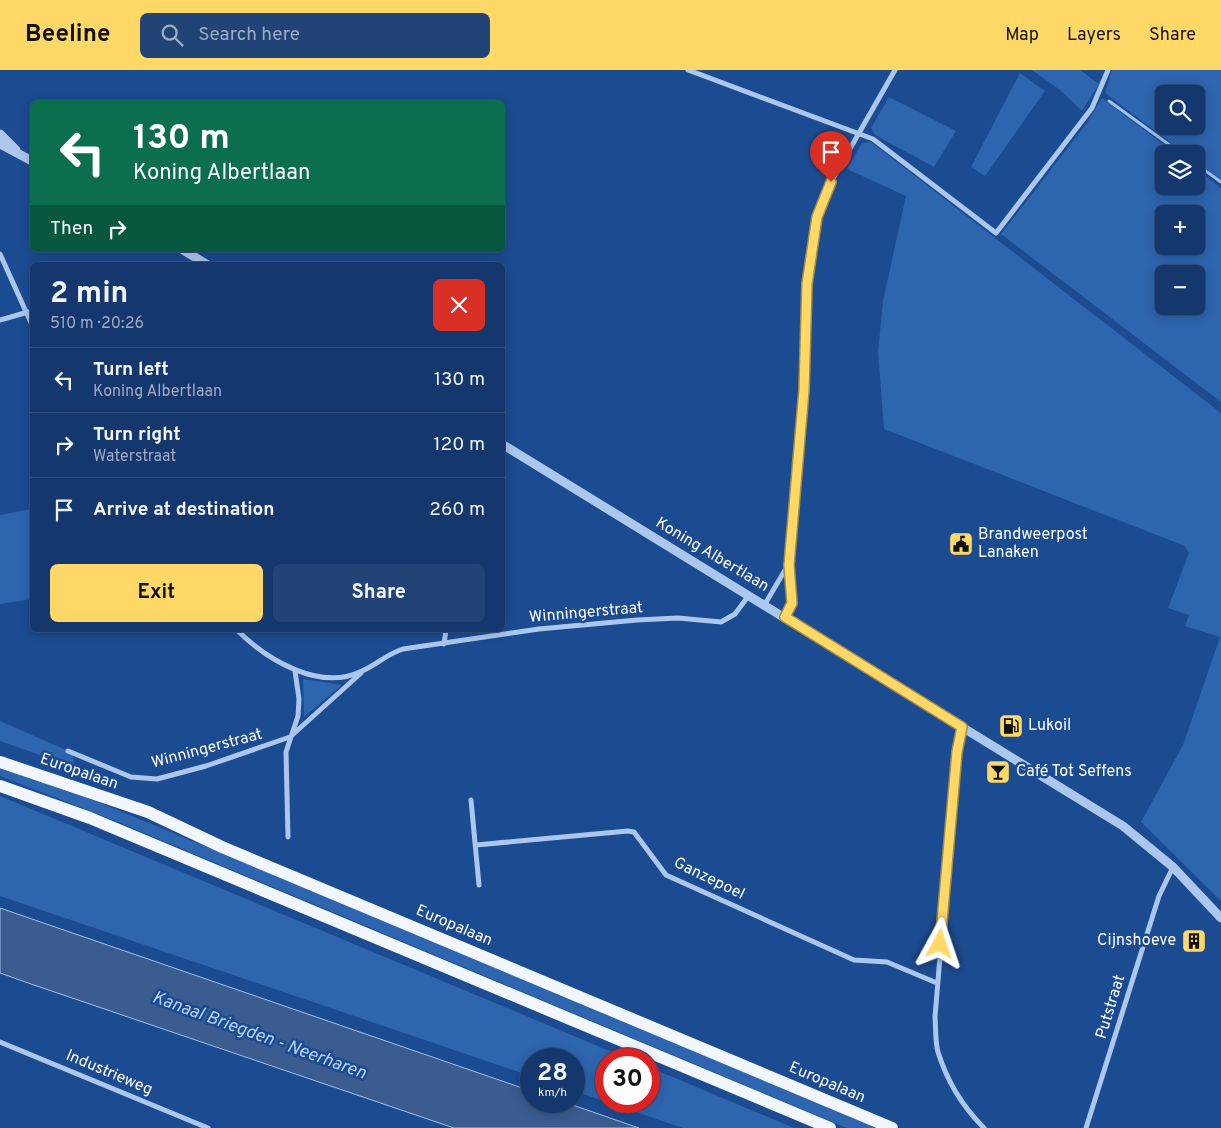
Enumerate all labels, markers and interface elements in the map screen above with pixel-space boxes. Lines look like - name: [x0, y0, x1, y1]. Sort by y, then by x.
- search box: [140, 13, 490, 58]
- text: Beeline: [25, 20, 110, 50]
- icon: search: [158, 21, 186, 49]
- text: Search here: [198, 23, 300, 47]
- text: Map: [1005, 24, 1039, 47]
- text: Layers: [1067, 24, 1121, 47]
- text: Share: [1149, 24, 1196, 47]
- map controls: [1155, 85, 1205, 315]
- button: search: [1155, 85, 1205, 135]
- text: 130 m: [133, 117, 230, 161]
- icon: left: [50, 120, 115, 185]
- pin: [810, 131, 852, 182]
- icon: arrive: [817, 138, 845, 166]
- button: layers: [1155, 145, 1205, 195]
- text: Koning Albertlaan: [133, 160, 310, 187]
- button: +: [1155, 205, 1205, 255]
- icon: right: [103, 215, 131, 243]
- text: Then: [50, 217, 93, 241]
- button: −: [1155, 265, 1205, 315]
- text: 2 min: [50, 276, 128, 313]
- button: close: [433, 279, 485, 331]
- text: 510 m · 20:26: [50, 314, 144, 334]
- text: Turn left: [93, 358, 169, 382]
- icon: left: [50, 366, 78, 394]
- text: 130 m: [434, 368, 485, 392]
- text: Koning Albertlaan: [93, 382, 222, 402]
- text: Turn right: [93, 423, 181, 447]
- icon: right: [50, 431, 78, 459]
- text: 120 m: [434, 433, 485, 457]
- text: Waterstraat: [93, 447, 176, 467]
- icon: arrive: [50, 496, 78, 524]
- text: Arrive at destination: [93, 498, 274, 522]
- text: 260 m: [429, 498, 485, 522]
- street label: Koning Albertlaan: [652, 513, 772, 597]
- place label: Brandweerpost Lanaken: [978, 525, 1088, 563]
- public building icon: Brandweerpost Lanaken: [948, 531, 974, 557]
- button: Exit: [50, 564, 263, 622]
- button: Share: [273, 564, 485, 622]
- street label: Winningerstraat: [528, 598, 644, 628]
- fuel station icon: Lukoil: [998, 713, 1024, 739]
- place label: Lukoil: [1028, 716, 1071, 736]
- street label: Winningerstraat: [149, 725, 265, 773]
- street label: Europalaan: [37, 749, 121, 795]
- bar icon: Café Tot Seffens: [985, 759, 1011, 785]
- place label: Café Tot Seffens: [1016, 762, 1132, 782]
- street label: Ganzepoel: [670, 853, 748, 905]
- street label: Europalaan: [413, 901, 495, 951]
- position arrow: [913, 917, 965, 969]
- building icon: Cijnshoeve: [1181, 928, 1207, 954]
- place label: Cijnshoeve: [1097, 931, 1176, 951]
- street label: Putstraat: [1092, 972, 1130, 1042]
- water label: Kanaal Briegden - Neerharen: [149, 987, 369, 1086]
- street label: Industrieweg: [63, 1046, 155, 1100]
- speed limit sign: 30: [595, 1048, 660, 1113]
- text: 28: [537, 1058, 568, 1090]
- street label: Europalaan: [786, 1058, 868, 1108]
- text: km/h: [538, 1085, 567, 1101]

